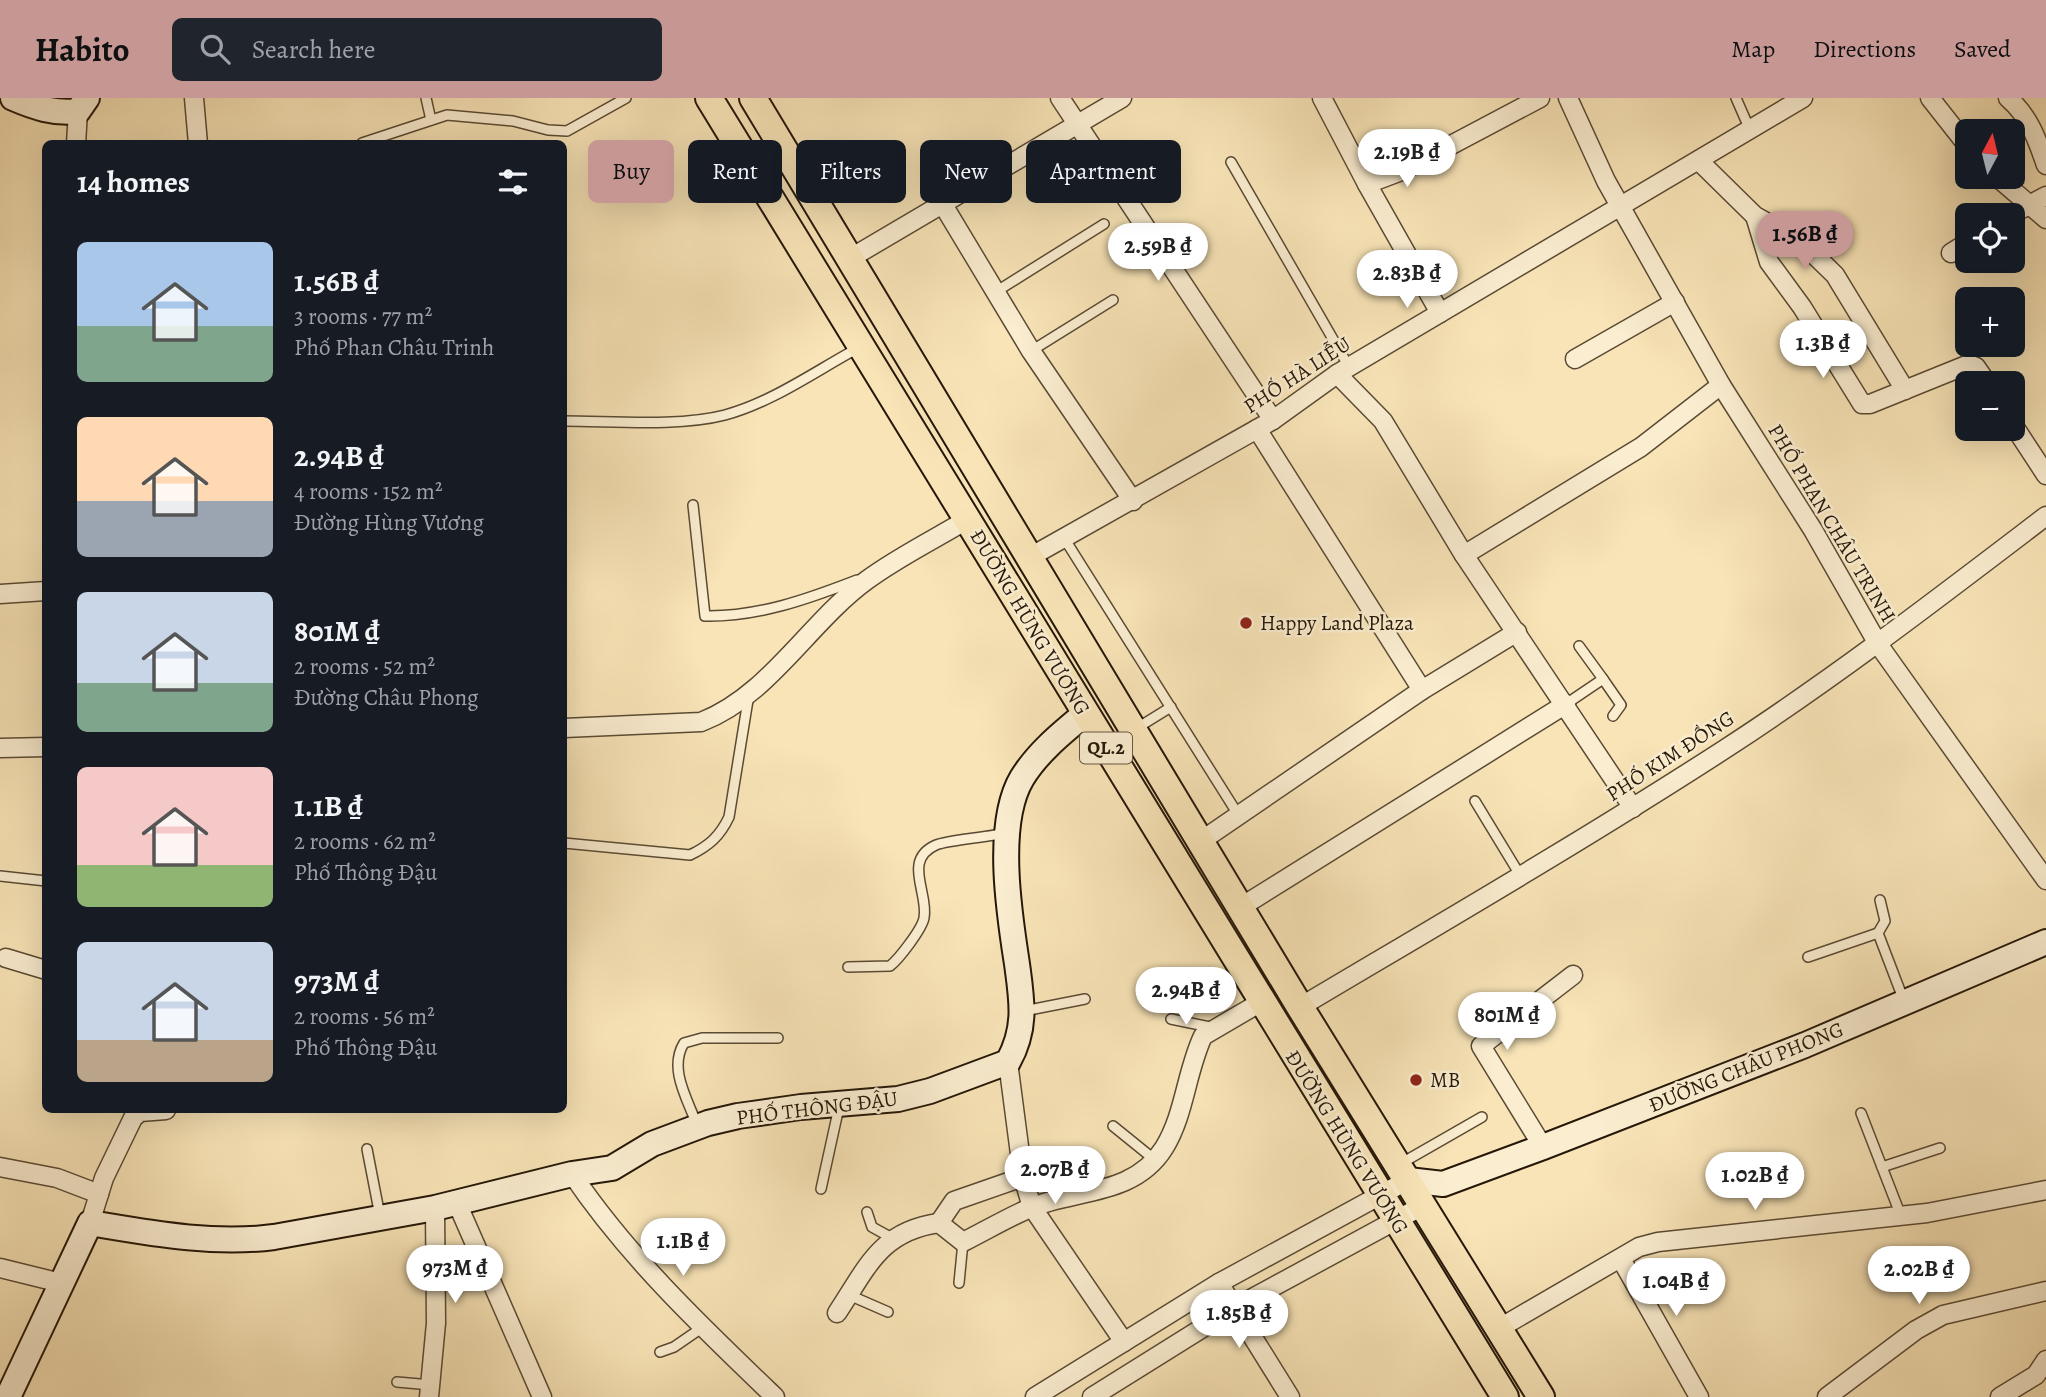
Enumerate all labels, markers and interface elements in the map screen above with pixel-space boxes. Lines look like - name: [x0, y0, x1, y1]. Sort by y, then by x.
- search box: [172, 18, 662, 81]
- text: Habito: [35, 27, 130, 72]
- icon: search: [196, 30, 234, 68]
- text: Search here: [252, 32, 375, 67]
- text: Map: [1731, 33, 1775, 65]
- text: Directions: [1813, 33, 1916, 65]
- text: Saved: [1954, 33, 2011, 65]
- north arrow: [1955, 119, 2025, 189]
- map controls: [1955, 119, 2025, 441]
- pin: 2.19B ₫: [1342, 130, 1472, 189]
- text: 2.19B ₫: [1374, 136, 1440, 167]
- chip: Buy: [588, 140, 674, 203]
- chip: Rent: [688, 140, 782, 203]
- chip: Filters: [796, 140, 906, 203]
- chip: New: [920, 140, 1012, 203]
- chip: Apartment: [1026, 140, 1181, 203]
- text: 14 homes: [77, 162, 190, 202]
- icon: filters: [494, 163, 532, 201]
- button: locate: [1955, 203, 2025, 273]
- pin: 1.56B ₫: [1740, 212, 1870, 271]
- text: 1.56B ₫: [1772, 218, 1838, 249]
- pin: 2.59B ₫: [1093, 223, 1223, 283]
- text: 2.59B ₫: [1124, 230, 1192, 261]
- pin: 2.83B ₫: [1342, 250, 1472, 310]
- text: 2.83B ₫: [1373, 257, 1441, 288]
- text: 1.56B ₫: [294, 261, 379, 301]
- icon: home: [133, 270, 217, 354]
- button: +: [1955, 287, 2025, 357]
- text: 3 rooms · 77 m²: [294, 301, 432, 332]
- pin: 1.3B ₫: [1766, 320, 1880, 380]
- text: 1.3B ₫: [1796, 327, 1850, 358]
- street label: PHỐ HÀ LIỄU: [1238, 330, 1356, 420]
- text: Phố Phan Châu Trinh: [294, 332, 494, 363]
- button: −: [1955, 371, 2025, 441]
- street label: PHỐ PHAN CHÂU TRINH: [1762, 419, 1902, 627]
- text: 2.94B ₫: [294, 436, 384, 476]
- icon: home: [133, 445, 217, 529]
- text: 4 rooms · 152 m²: [294, 476, 442, 507]
- text: Đường Hùng Vương: [294, 507, 484, 538]
- street label: ĐƯỜNG HÙNG VƯƠNG: [963, 524, 1097, 720]
- place label: Happy Land Plaza: [1260, 609, 1414, 637]
- text: 801M ₫: [294, 611, 380, 651]
- marker: Happy Land Plaza: [1238, 615, 1254, 631]
- icon: home: [133, 620, 217, 704]
- text: 2 rooms · 52 m²: [294, 651, 435, 682]
- text: Đường Châu Phong: [294, 682, 479, 713]
- street label: PHỐ KIM ĐỒNG: [1601, 704, 1739, 808]
- road number: QL.2: [1080, 733, 1132, 764]
- text: 1.1B ₫: [294, 786, 363, 826]
- icon: home: [133, 795, 217, 879]
- text: 2 rooms · 62 m²: [294, 826, 436, 857]
- text: Phố Thông Đậu: [294, 857, 437, 888]
- text: 973M ₫: [294, 961, 379, 1001]
- pin: 2.94B ₫: [1121, 968, 1251, 1027]
- icon: home: [133, 970, 217, 1054]
- text: 2.94B ₫: [1151, 974, 1221, 1005]
- pin: 801M ₫: [1450, 992, 1564, 1052]
- text: 801M ₫: [1474, 999, 1540, 1030]
- text: 2 rooms · 56 m²: [294, 1001, 435, 1032]
- street label: ĐƯỜNG CHÂU PHONG: [1644, 1015, 1848, 1119]
- text: Phố Thông Đậu: [294, 1032, 437, 1063]
- street label: ĐƯỜNG HÙNG VƯƠNG: [1279, 1045, 1415, 1239]
- place label: MB: [1430, 1066, 1460, 1094]
- marker: MB: [1408, 1072, 1424, 1088]
- street label: PHỐ THÔNG ĐẬU: [735, 1084, 899, 1132]
- pin: 2.07B ₫: [990, 1146, 1120, 1206]
- pin: 1.02B ₫: [1690, 1152, 1820, 1212]
- text: 2.07B ₫: [1021, 1153, 1089, 1184]
- text: 1.02B ₫: [1721, 1159, 1789, 1190]
- pin: 1.1B ₫: [626, 1218, 740, 1278]
- text: 1.1B ₫: [657, 1225, 709, 1256]
- pin: 973M ₫: [398, 1246, 512, 1305]
- pin: 2.02B ₫: [1854, 1246, 1984, 1306]
- text: 973M ₫: [422, 1252, 488, 1283]
- text: 2.02B ₫: [1884, 1253, 1954, 1284]
- pin: 1.04B ₫: [1611, 1258, 1741, 1318]
- text: 1.04B ₫: [1642, 1265, 1710, 1296]
- pin: 1.85B ₫: [1174, 1290, 1304, 1350]
- text: 1.85B ₫: [1206, 1297, 1272, 1328]

